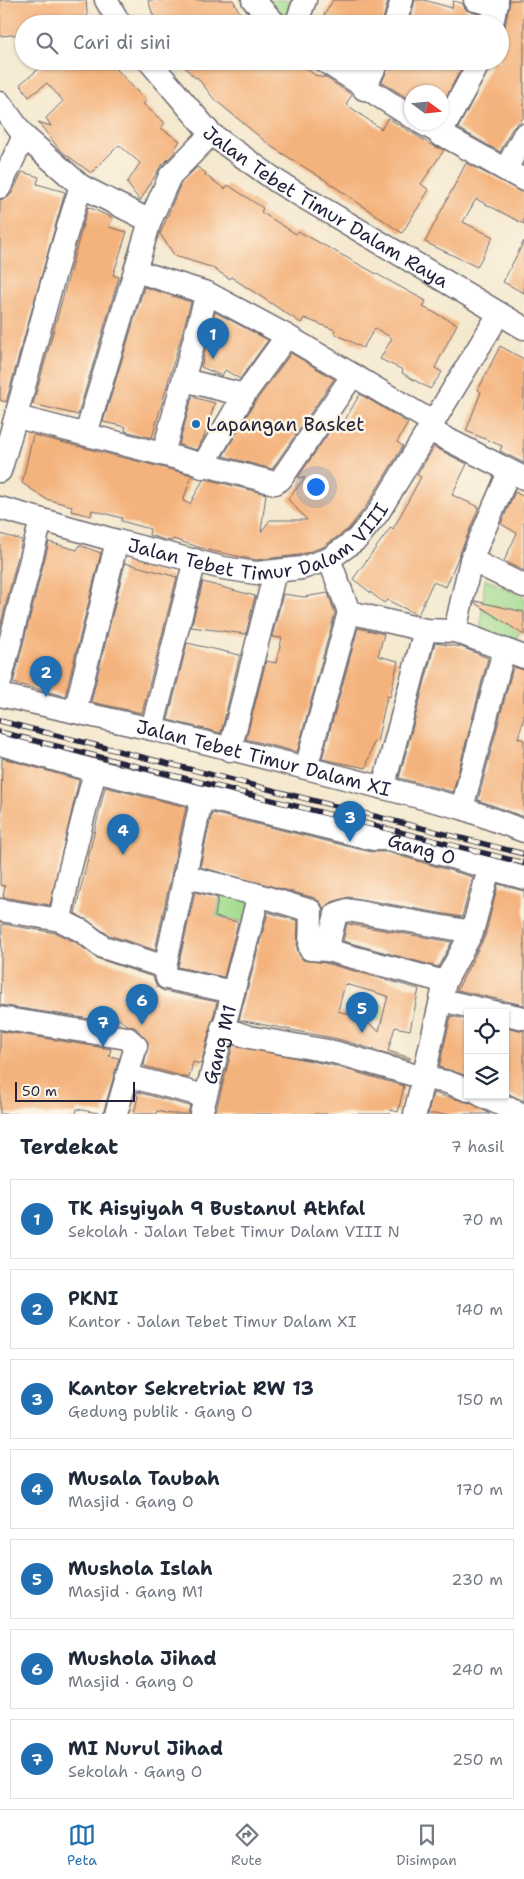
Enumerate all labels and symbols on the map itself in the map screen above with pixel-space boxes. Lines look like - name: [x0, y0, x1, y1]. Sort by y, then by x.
- north arrow: [404, 85, 449, 130]
- street label: Jalan Tebet Timur Dalam Raya: [197, 121, 453, 294]
- pin: 1: [197, 318, 229, 359]
- place label: Lapangan Basket: [206, 412, 365, 437]
- marker: Lapangan Basket: [190, 418, 202, 430]
- your location: [303, 474, 329, 500]
- street label: Jalan Tebet Timur Dalam VIII: [125, 498, 394, 586]
- pin: 2: [30, 656, 62, 697]
- street label: Jalan Tebet Timur Dalam XI: [134, 714, 393, 802]
- pin: 3: [334, 801, 366, 842]
- pin: 4: [107, 814, 139, 855]
- street label: Gang O: [385, 827, 458, 871]
- pin: 6: [126, 984, 158, 1025]
- pin: 5: [346, 992, 378, 1033]
- street label: Gang M1: [197, 1002, 242, 1087]
- pin: 7: [87, 1006, 119, 1047]
- scale bar: [15, 1079, 135, 1102]

